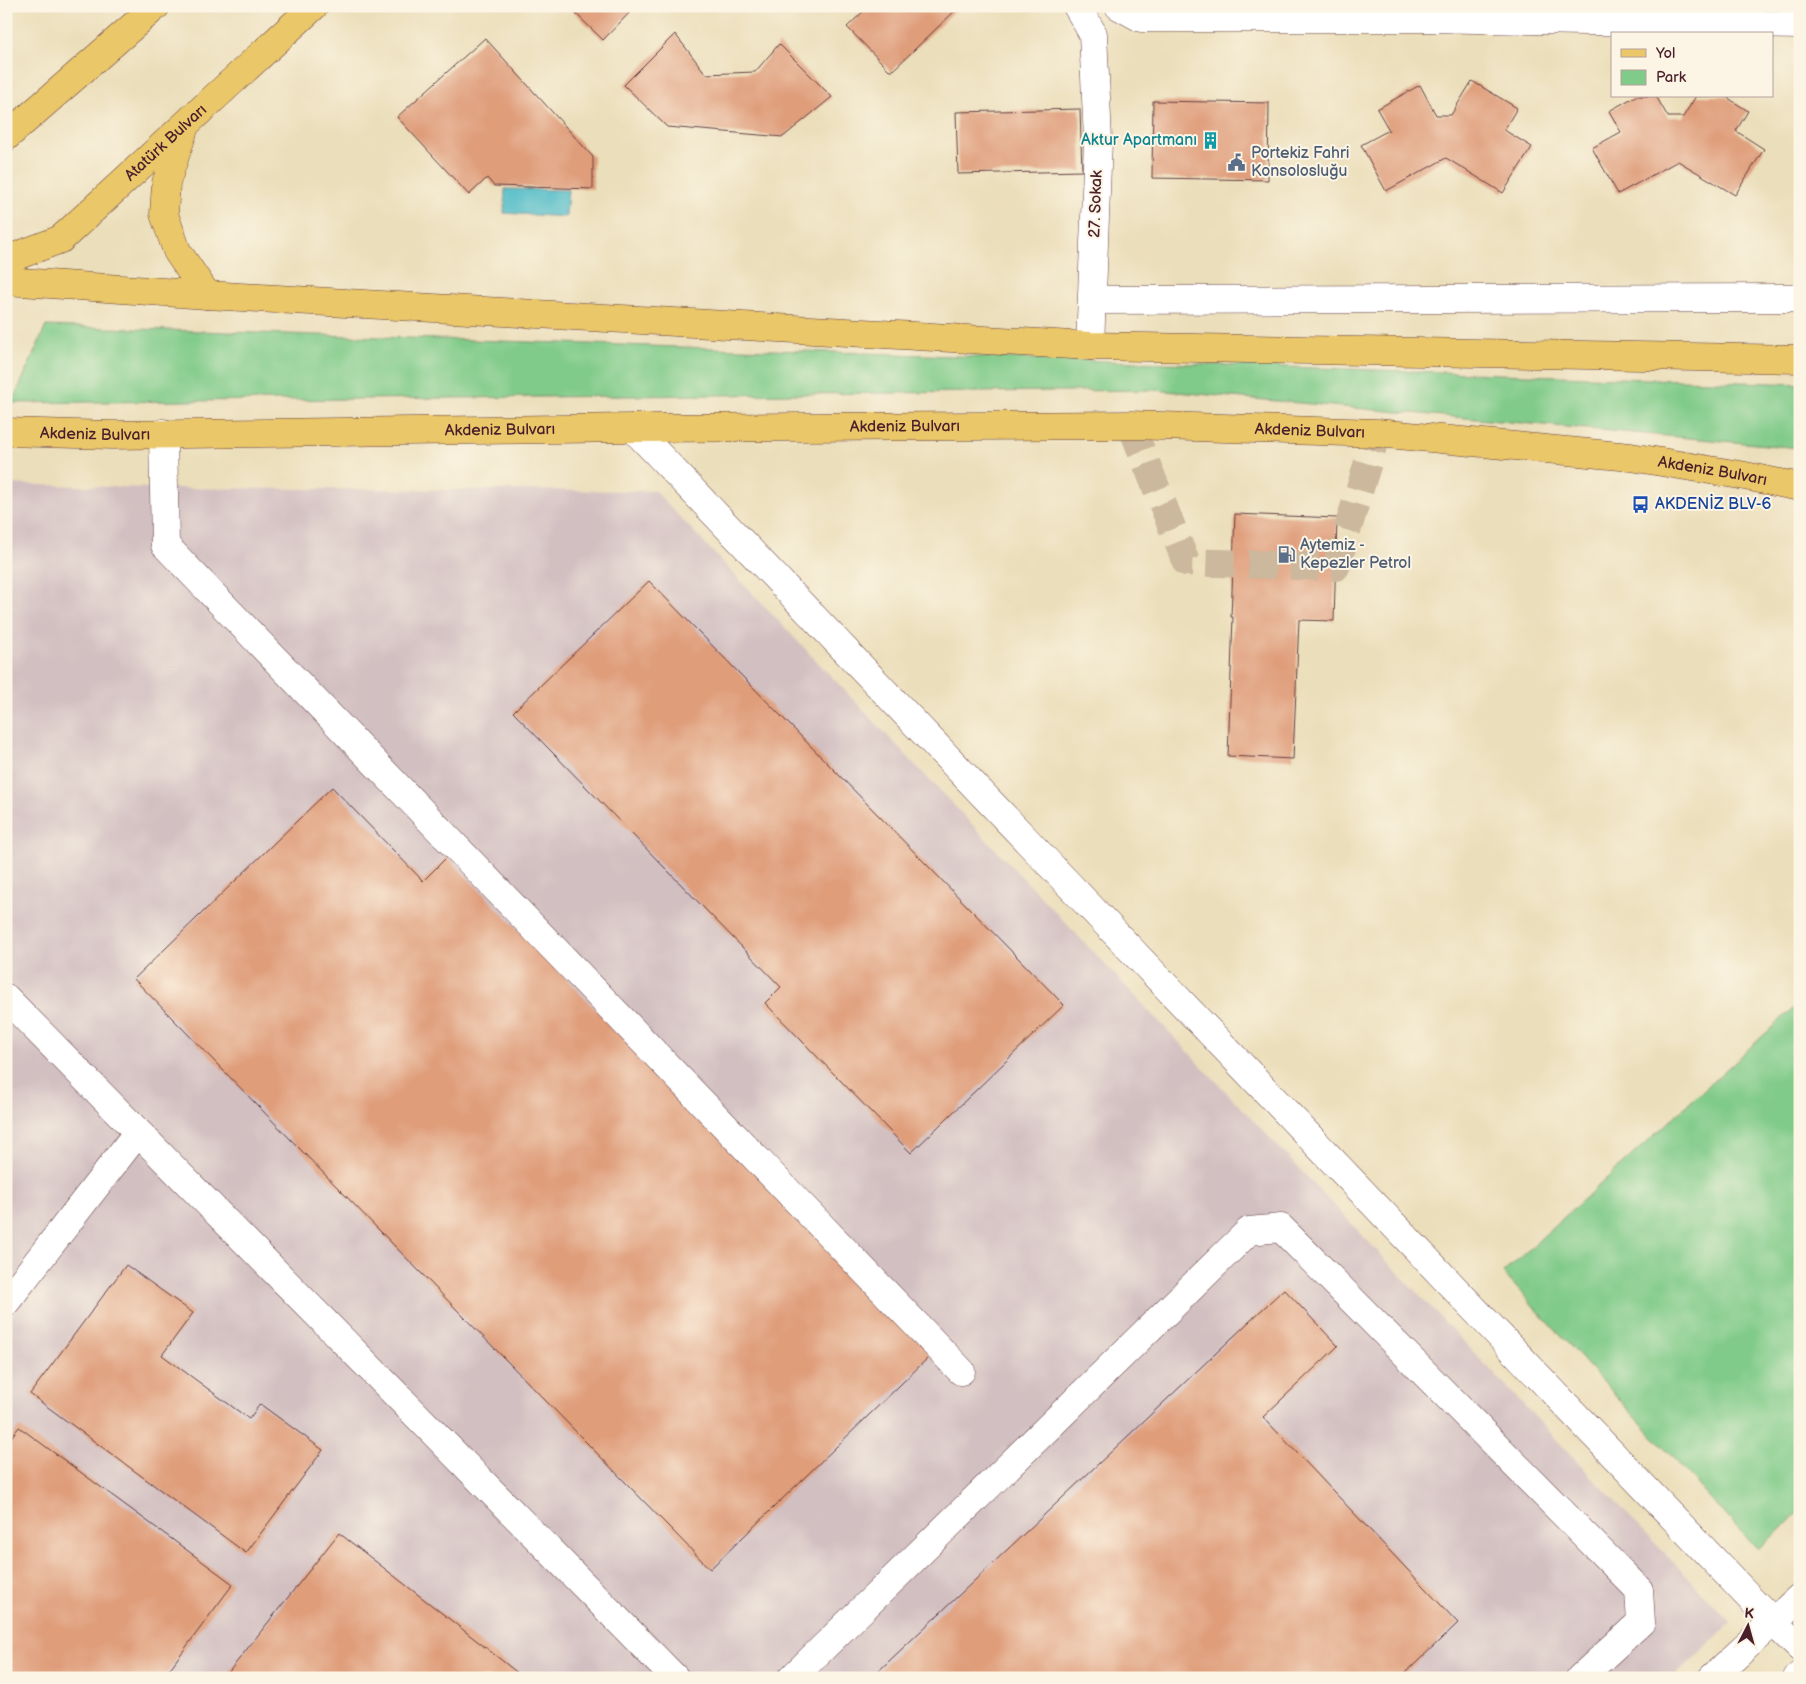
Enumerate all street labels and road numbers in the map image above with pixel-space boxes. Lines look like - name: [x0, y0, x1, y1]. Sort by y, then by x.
- street label: Atatürk Bulvarı: [121, 100, 210, 185]
- street label: 27. Sokak: [1085, 170, 1107, 238]
- street label: Akdeniz Bulvarı: [850, 417, 960, 436]
- street label: Akdeniz Bulvarı: [445, 420, 555, 440]
- street label: Akdeniz Bulvarı: [1254, 420, 1365, 442]
- street label: Akdeniz Bulvarı: [40, 423, 150, 445]
- street label: Akdeniz Bulvarı: [1657, 452, 1769, 490]

